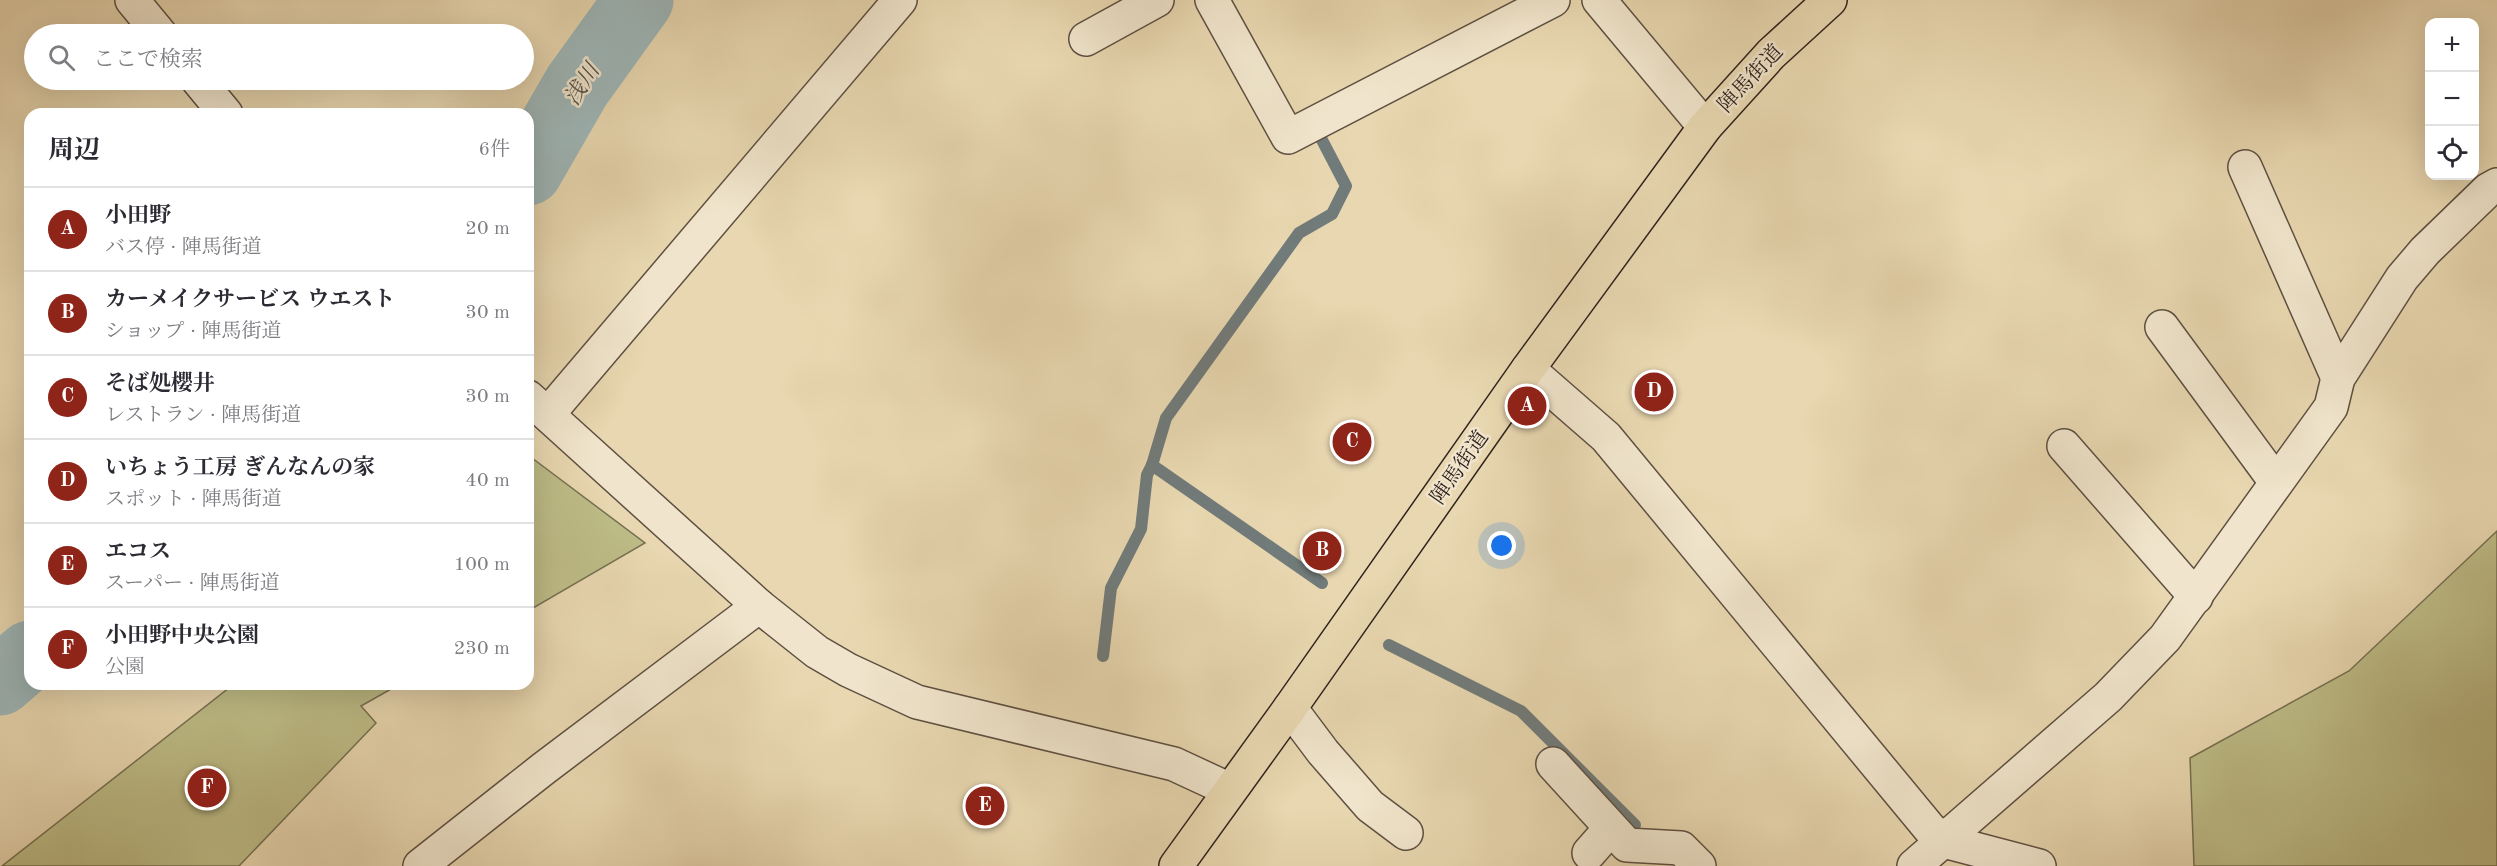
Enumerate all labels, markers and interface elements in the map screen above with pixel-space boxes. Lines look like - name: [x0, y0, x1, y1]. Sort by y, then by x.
- map controls: [2425, 18, 2479, 180]
- button: +: [2425, 18, 2479, 72]
- search box: [24, 24, 534, 90]
- street label: 陣馬街道: [1713, 40, 1787, 117]
- icon: search: [45, 41, 78, 74]
- text: ここで検索: [93, 49, 203, 71]
- water label: 浅川: [560, 58, 605, 110]
- button: −: [2425, 72, 2479, 126]
- button: locate: [2425, 126, 2479, 180]
- text: 周辺: [48, 138, 100, 164]
- text: 6件: [478, 140, 510, 160]
- text: 小田野: [105, 205, 171, 227]
- text: A: [60, 219, 75, 239]
- text: 20 m: [465, 219, 510, 239]
- text: バス停 · 陣馬街道: [105, 238, 262, 258]
- text: カーメイクサービス ウエスト: [105, 289, 395, 311]
- text: B: [60, 303, 75, 323]
- text: 30 m: [465, 303, 510, 323]
- text: ショップ · 陣馬街道: [105, 322, 281, 342]
- pin: D: [1634, 370, 1674, 414]
- text: そば処櫻井: [105, 373, 215, 395]
- pin: A: [1508, 384, 1546, 428]
- text: C: [61, 387, 74, 407]
- text: 30 m: [465, 387, 510, 407]
- text: レストラン · 陣馬街道: [105, 406, 301, 426]
- pin: C: [1332, 420, 1372, 464]
- street label: 陣馬街道: [1426, 426, 1493, 508]
- text: いちょう工房 ぎんなんの家: [105, 457, 375, 479]
- text: D: [60, 471, 75, 491]
- text: 40 m: [465, 471, 510, 491]
- text: スポット · 陣馬街道: [105, 490, 282, 510]
- pin: B: [1302, 528, 1342, 574]
- your location: [1487, 531, 1516, 560]
- text: エコス: [105, 541, 171, 563]
- text: E: [61, 555, 74, 575]
- text: 100 m: [454, 555, 510, 575]
- text: スーパー · 陣馬街道: [105, 574, 280, 594]
- text: 小田野中央公園: [105, 625, 259, 647]
- text: F: [61, 639, 74, 659]
- text: 230 m: [454, 639, 510, 659]
- text: 公園: [105, 658, 145, 678]
- pin: F: [188, 766, 226, 810]
- pin: E: [966, 784, 1004, 828]

